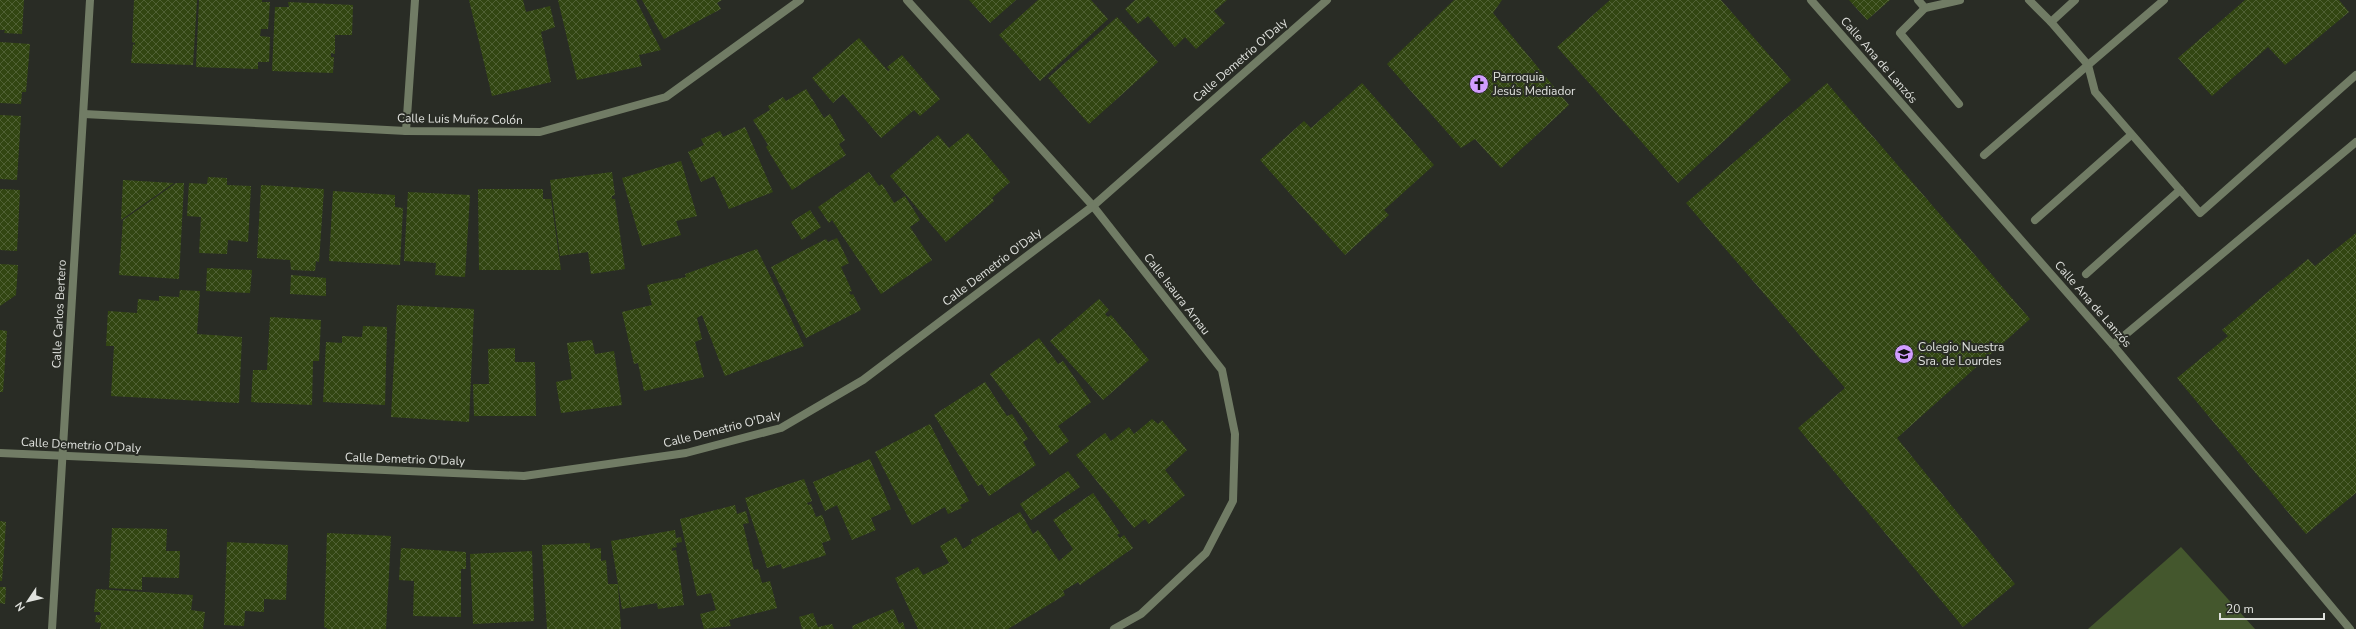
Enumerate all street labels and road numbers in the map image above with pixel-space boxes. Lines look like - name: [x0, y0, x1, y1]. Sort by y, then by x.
- street label: Calle Ana de Lanzós: [1837, 13, 1921, 107]
- street label: Calle Demetrio O'Daly: [1189, 14, 1291, 106]
- street label: Calle Luis Muñoz Colón: [397, 110, 523, 128]
- street label: Calle Demetrio O'Daly: [939, 224, 1046, 310]
- street label: Calle Isaura Arnau: [1140, 250, 1214, 338]
- street label: Calle Ana de Lanzós: [2051, 257, 2135, 351]
- street label: Calle Carlos Bertero: [48, 259, 70, 369]
- street label: Calle Demetrio O'Daly: [662, 406, 783, 451]
- street label: Calle Demetrio O'Daly: [20, 434, 142, 456]
- street label: Calle Demetrio O'Daly: [345, 449, 466, 469]

